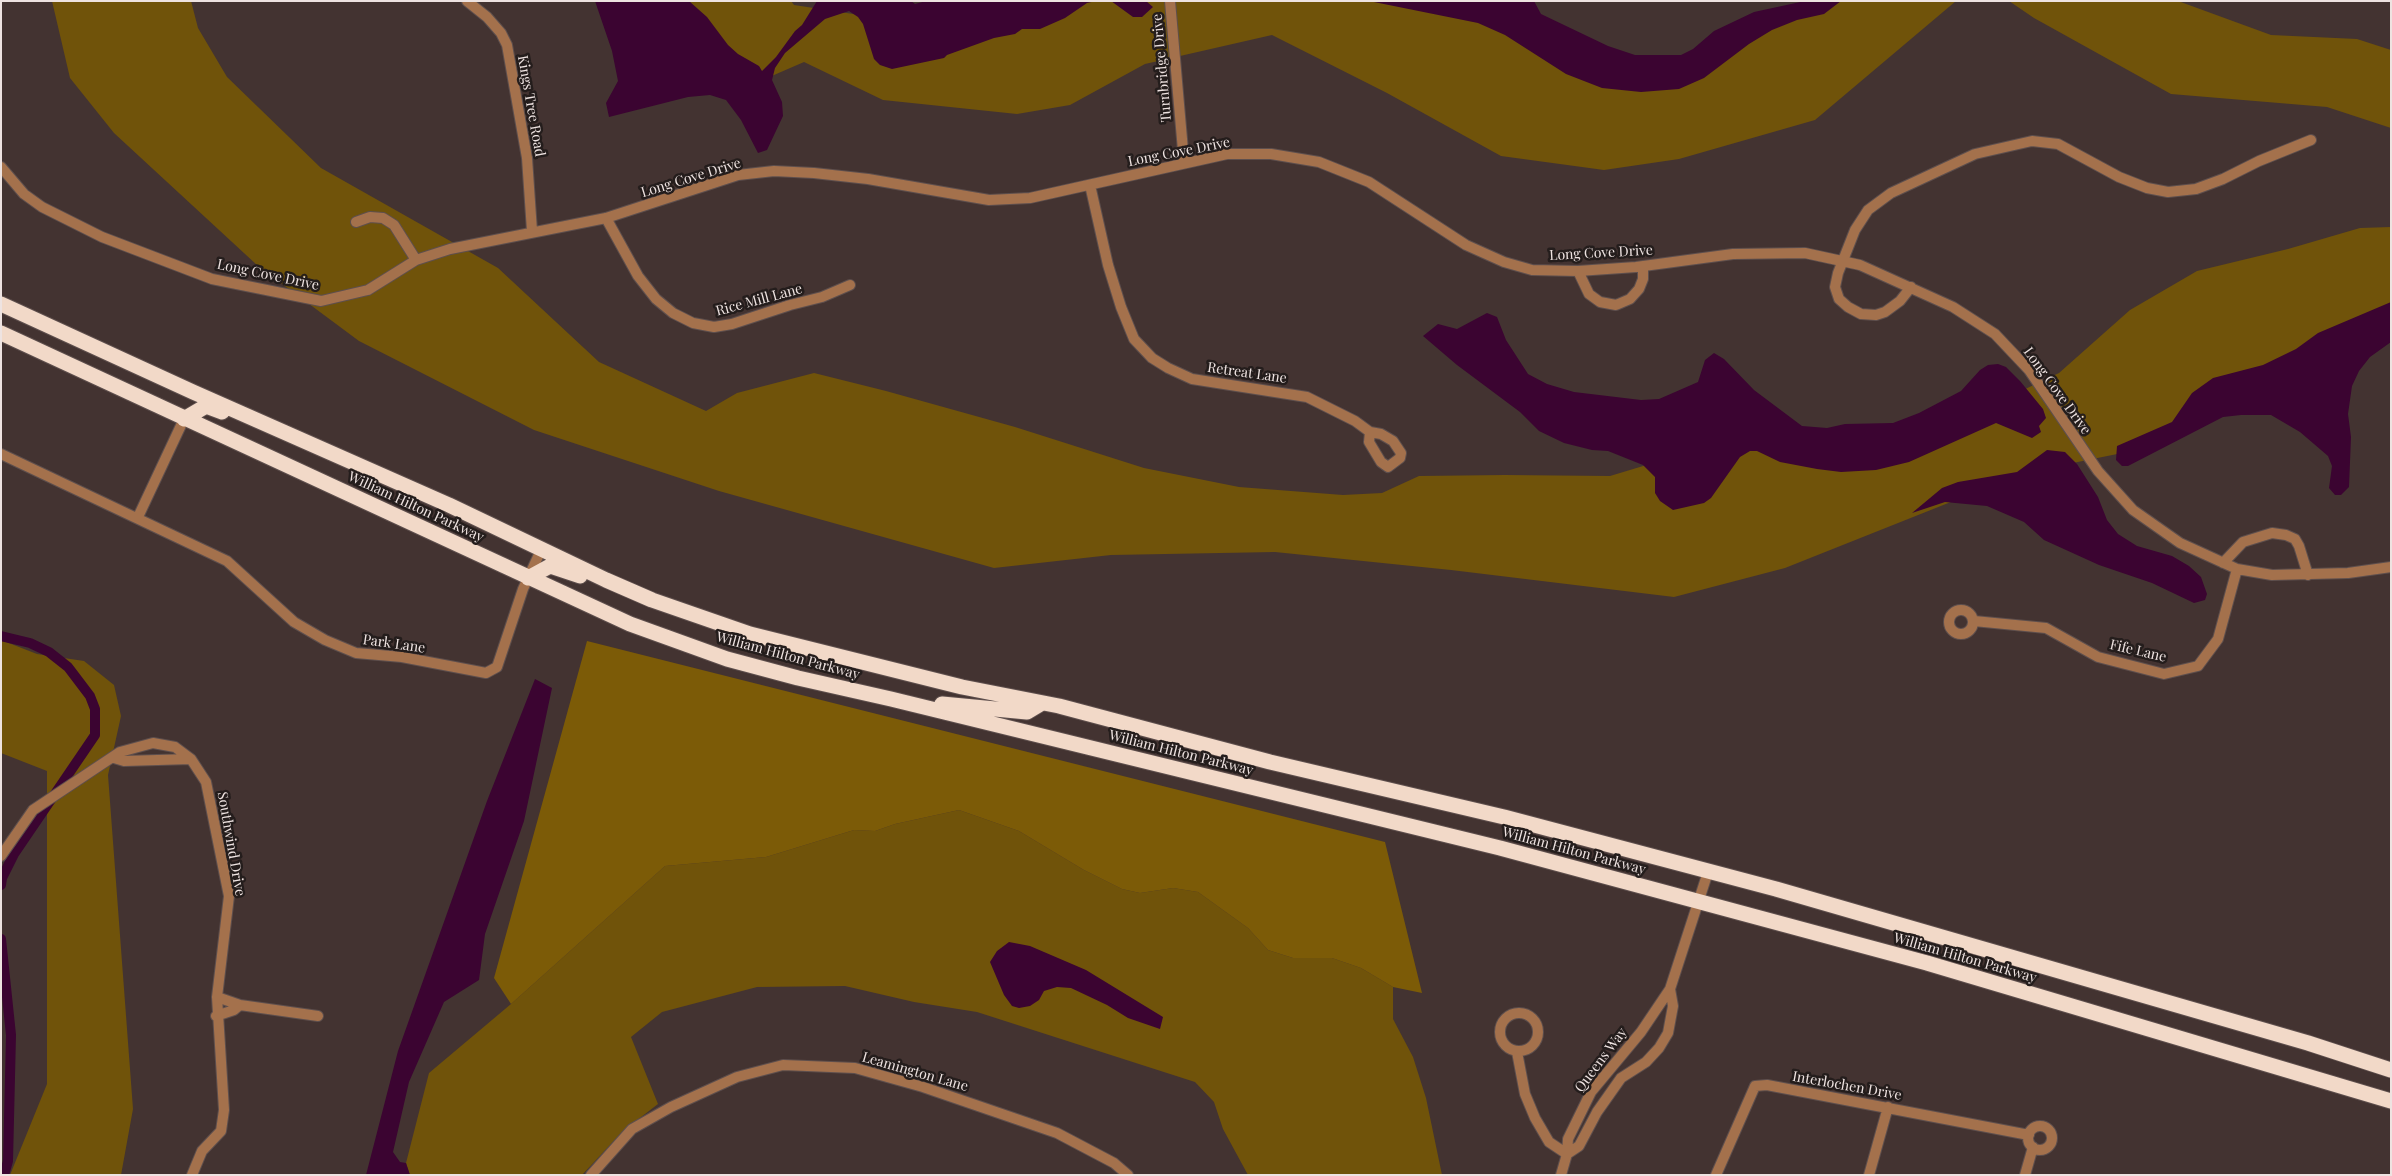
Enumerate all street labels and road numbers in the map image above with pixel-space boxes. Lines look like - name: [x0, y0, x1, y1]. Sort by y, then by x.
- street label: Turnbridge Drive: [1149, 13, 1175, 123]
- street label: Kings Tree Road: [514, 54, 548, 158]
- street label: Long Cove Drive: [1126, 134, 1232, 170]
- street label: Long Cove Drive: [639, 155, 743, 201]
- street label: Long Cove Drive: [1549, 242, 1653, 264]
- street label: Long Cove Drive: [216, 256, 320, 294]
- street label: Rice Mill Lane: [714, 280, 804, 320]
- street label: Long Cove Drive: [2020, 344, 2094, 438]
- street label: Retreat Lane: [1206, 359, 1288, 387]
- street label: William Hilton Parkway: [345, 468, 487, 546]
- street label: William Hilton Parkway: [714, 629, 862, 683]
- street label: Park Lane: [362, 631, 426, 657]
- street label: Fife Lane: [2108, 636, 2168, 666]
- street label: William Hilton Parkway: [1107, 727, 1255, 779]
- street label: Southwind Drive: [214, 791, 248, 897]
- street label: William Hilton Parkway: [1500, 824, 1648, 878]
- street label: William Hilton Parkway: [1892, 930, 2038, 986]
- street label: Queens Way: [1571, 1024, 1631, 1096]
- street label: Leamington Lane: [860, 1049, 970, 1095]
- street label: Interlochen Drive: [1791, 1068, 1903, 1104]

